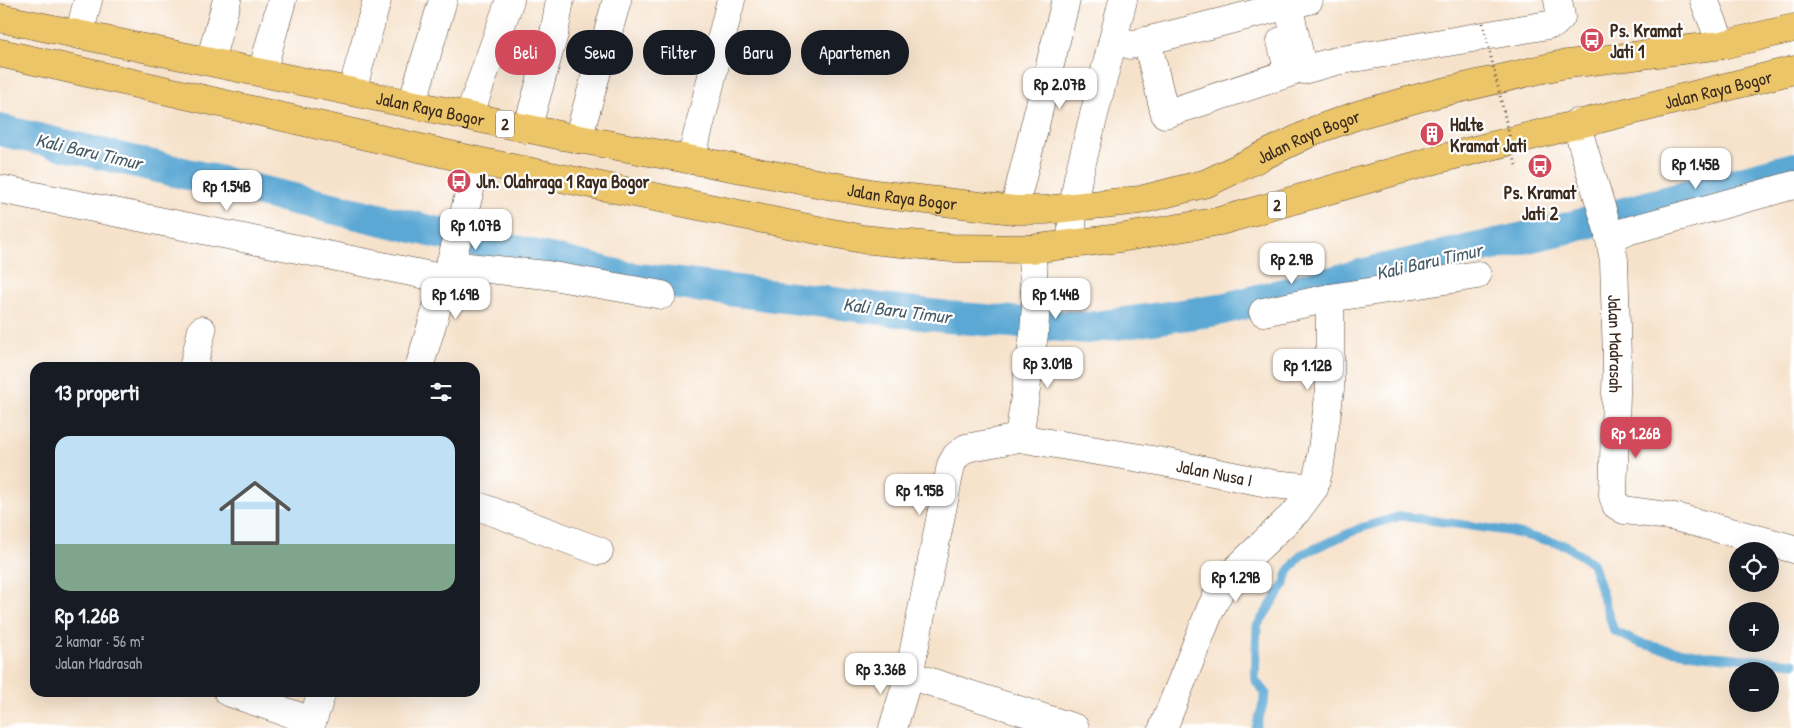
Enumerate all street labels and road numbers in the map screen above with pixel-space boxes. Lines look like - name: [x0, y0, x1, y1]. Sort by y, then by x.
- street label: Jalan Raya Bogor: [1662, 63, 1775, 115]
- street label: Jalan Raya Bogor: [374, 85, 487, 132]
- street label: Jalan Raya Bogor: [1252, 103, 1364, 170]
- road number: 2: [496, 110, 514, 138]
- street label: Jalan Raya Bogor: [845, 176, 959, 216]
- road number: 2: [1268, 192, 1286, 218]
- street label: Jalan Madrasah: [1603, 294, 1630, 394]
- street label: Jalan Nusa I: [1174, 452, 1255, 492]

